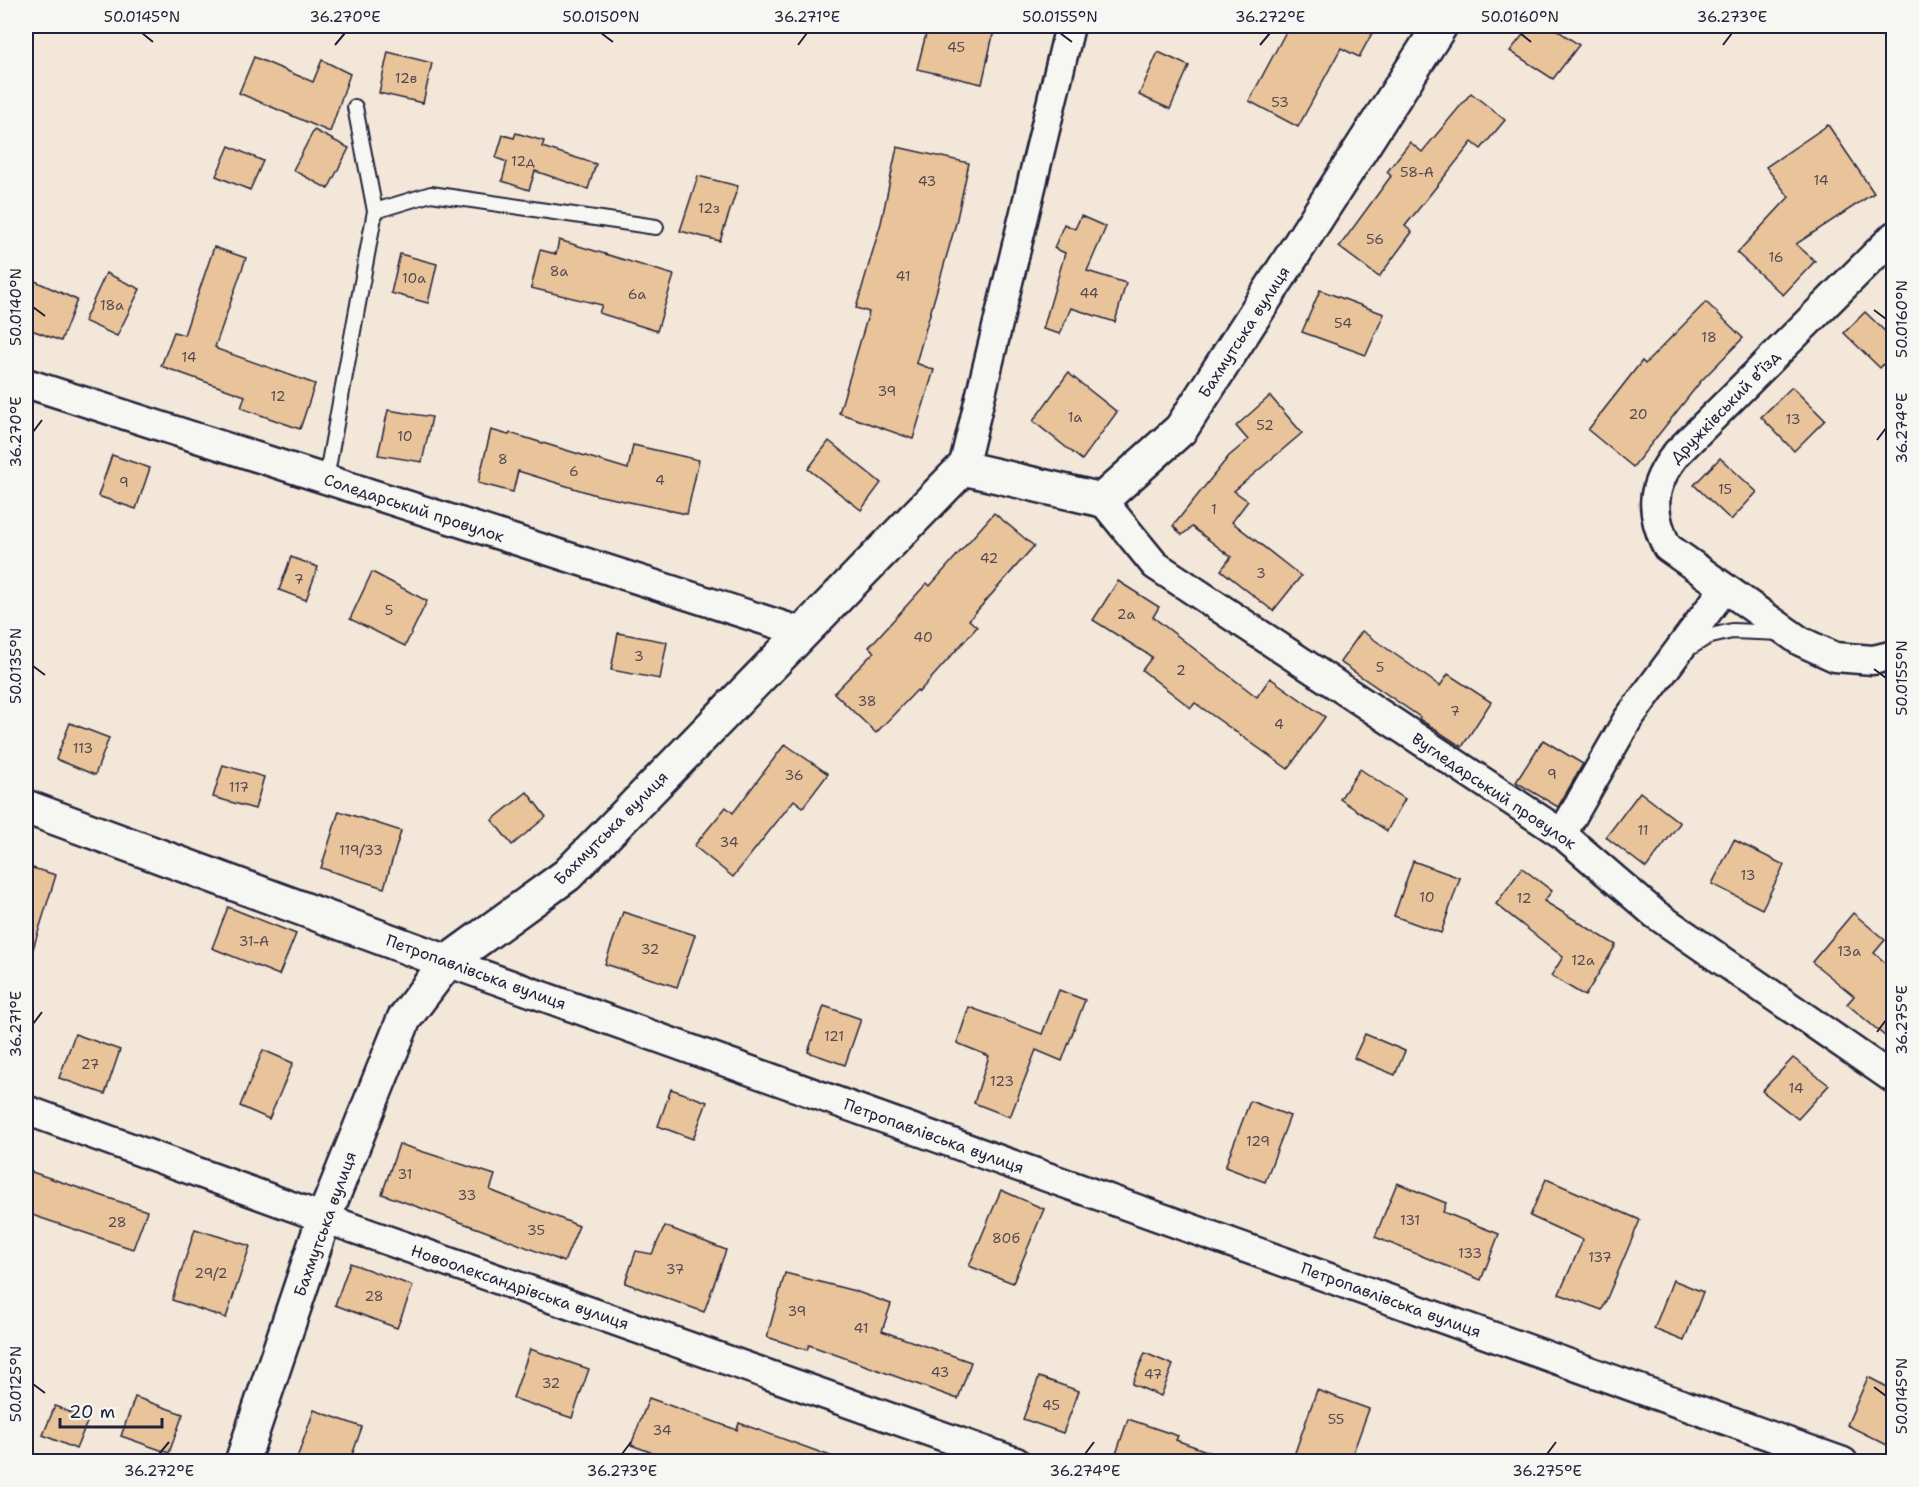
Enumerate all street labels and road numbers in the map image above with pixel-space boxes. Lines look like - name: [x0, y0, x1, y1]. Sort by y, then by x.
- street label: Бахмутська вулиця: [1194, 262, 1294, 402]
- street label: Дружківський в’їзд: [1666, 346, 1784, 468]
- street label: Соледарський провулок: [321, 469, 507, 547]
- street label: Вугледарський провулок: [1408, 728, 1581, 854]
- street label: Бахмутська вулиця: [550, 767, 672, 889]
- street label: Петропавлівська вулиця: [383, 930, 569, 1014]
- street label: Петропавлівська вулиця: [841, 1094, 1027, 1178]
- street label: Бахмутська вулиця: [289, 1149, 361, 1299]
- street label: Новоолександрівська вулиця: [408, 1240, 632, 1334]
- street label: Петропавлівська вулиця: [1298, 1258, 1484, 1342]

